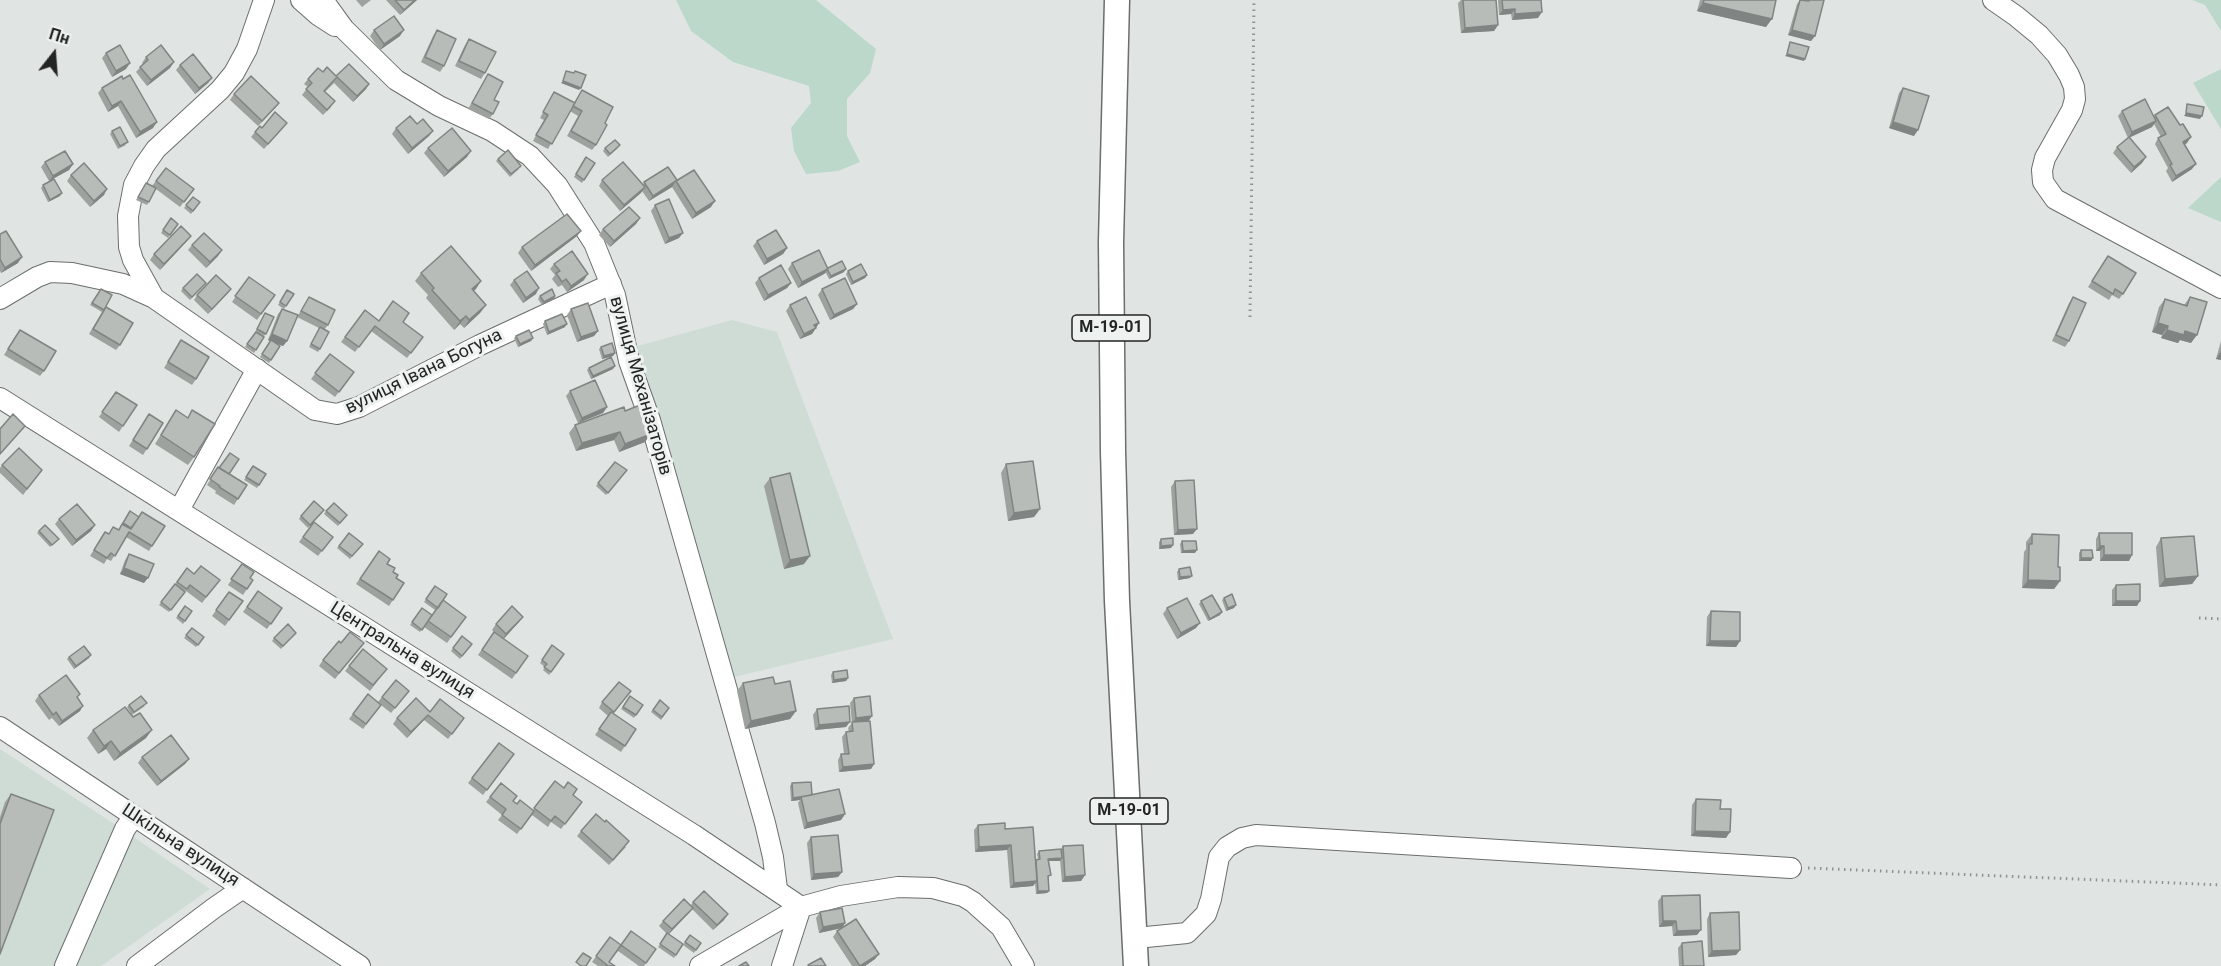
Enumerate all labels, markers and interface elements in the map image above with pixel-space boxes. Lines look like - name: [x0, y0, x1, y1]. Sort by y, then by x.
- north arrow: [24, 24, 84, 84]
- text: Пн: [47, 24, 72, 48]
- street label: вулиця Механізаторів: [604, 294, 676, 478]
- road number: М-19-01: [1072, 315, 1150, 341]
- street label: вулиця Івана Богуна: [342, 325, 506, 419]
- street label: Центральна вулиця: [326, 598, 478, 704]
- road number: М-19-01: [1090, 798, 1168, 824]
- street label: Шкільна вулиця: [117, 800, 243, 892]

